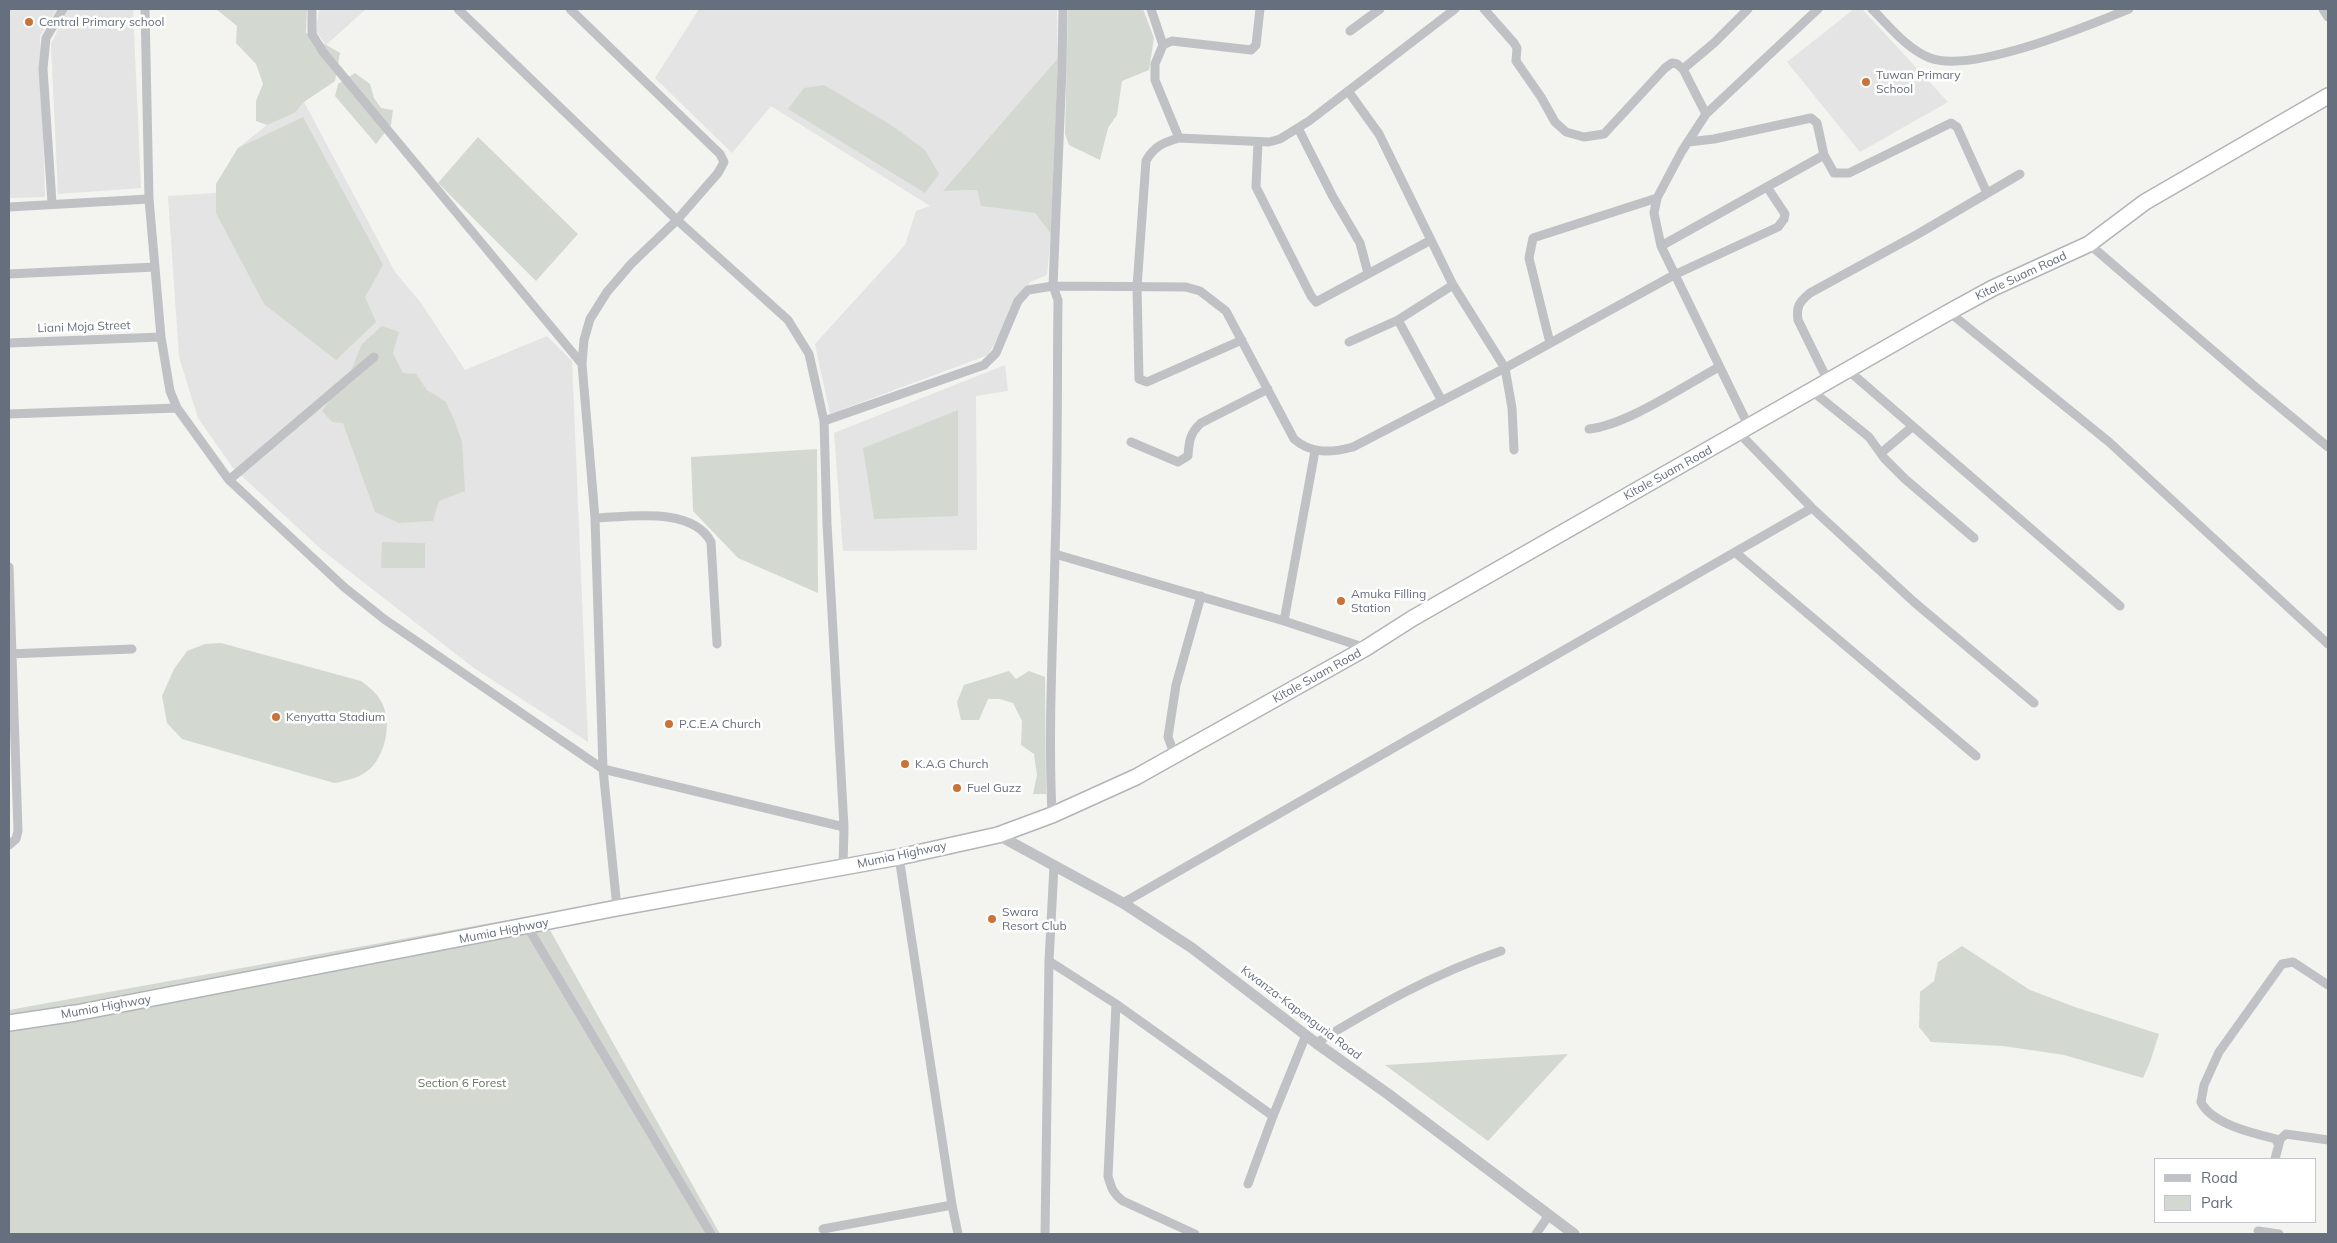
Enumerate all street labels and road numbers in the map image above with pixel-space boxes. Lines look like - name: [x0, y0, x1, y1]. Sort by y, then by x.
- street label: Kitale Suam Road: [1973, 249, 2069, 303]
- street label: Liani Moja Street: [37, 318, 131, 336]
- street label: Kitale Suam Road: [1621, 443, 1715, 503]
- street label: Kitale Suam Road: [1270, 646, 1364, 706]
- street label: Mumia Highway: [856, 838, 948, 872]
- street label: Mumia Highway: [458, 915, 550, 947]
- street label: Kwanza-Kapenguria Road: [1238, 963, 1364, 1063]
- street label: Mumia Highway: [60, 992, 152, 1022]

